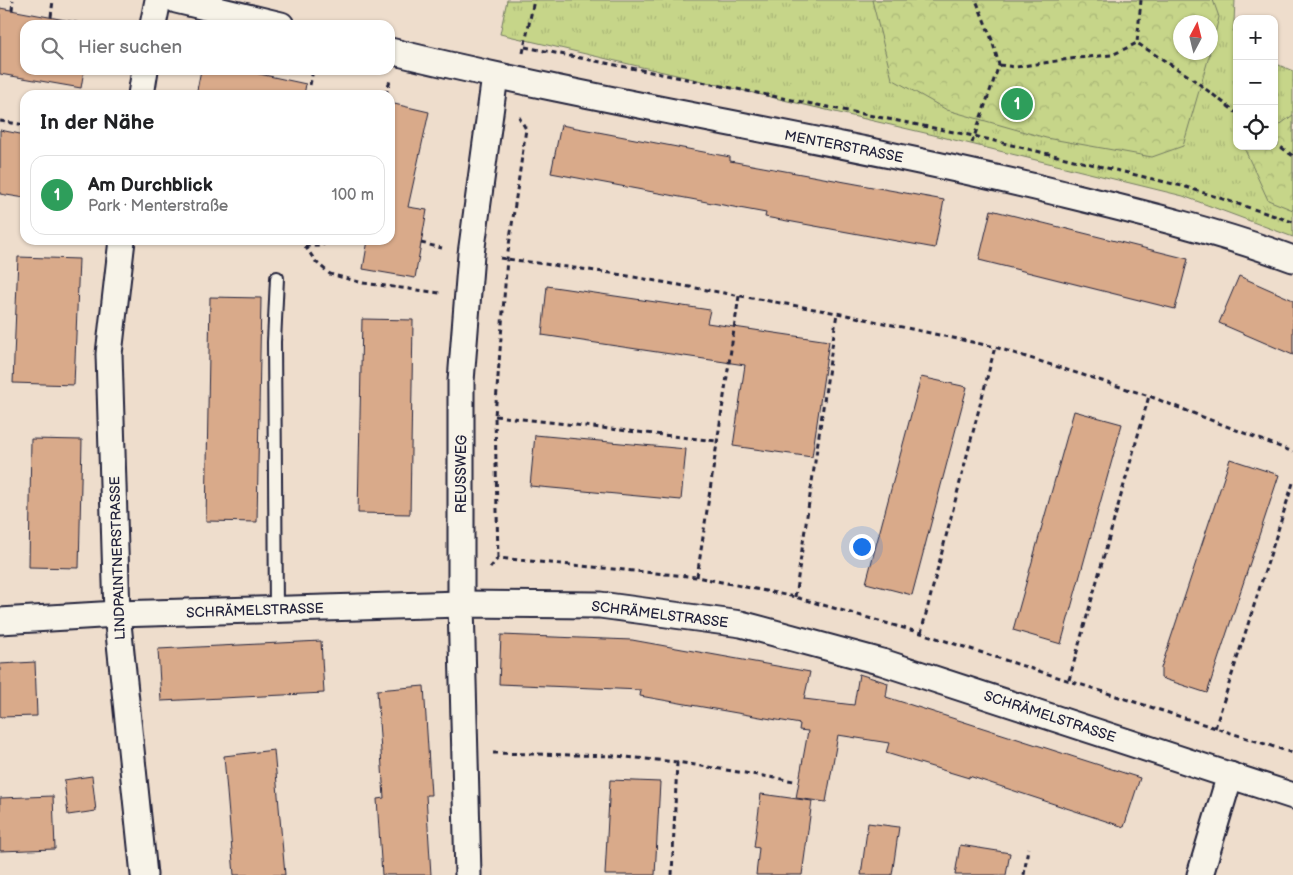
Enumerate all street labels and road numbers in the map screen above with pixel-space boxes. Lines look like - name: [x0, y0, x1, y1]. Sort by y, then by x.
- street label: MENTERSTRASSE: [783, 127, 905, 166]
- street label: REUSSWEG: [453, 434, 470, 513]
- street label: LINDPAINTNERSTRASSE: [106, 476, 129, 640]
- street label: SCHRÄMELSTRASSE: [591, 598, 729, 631]
- street label: SCHRÄMELSTRASSE: [186, 600, 324, 621]
- street label: SCHRÄMELSTRASSE: [982, 687, 1118, 746]

